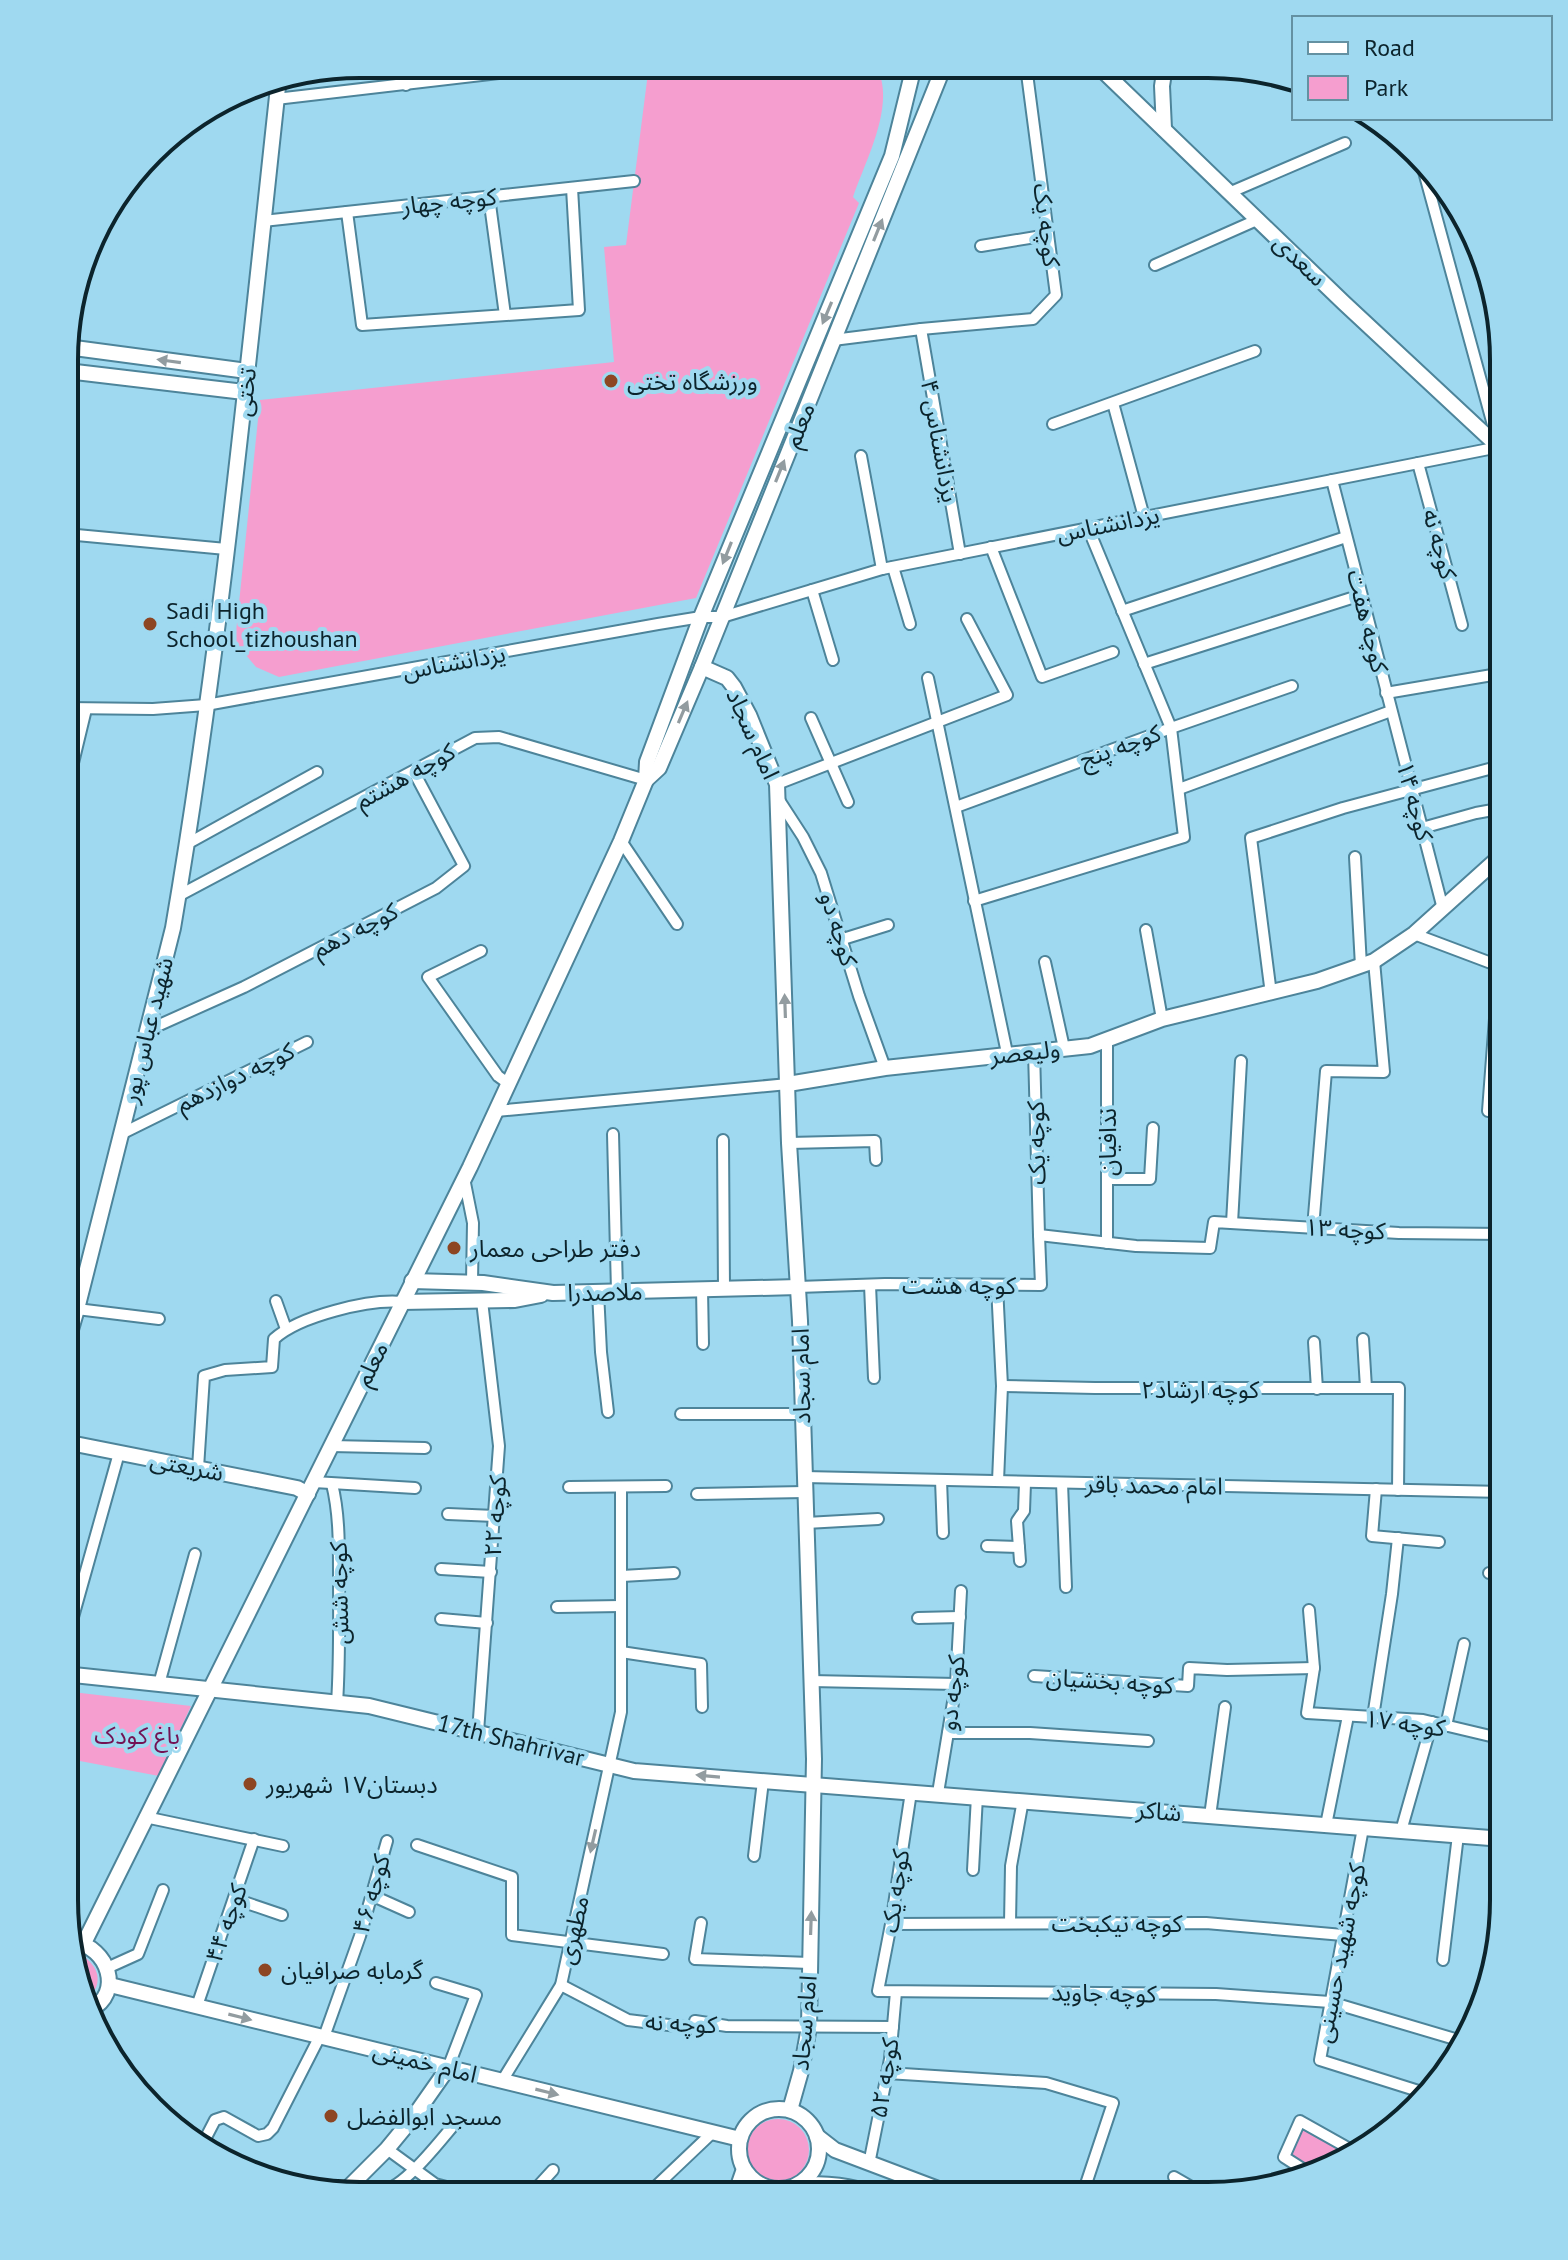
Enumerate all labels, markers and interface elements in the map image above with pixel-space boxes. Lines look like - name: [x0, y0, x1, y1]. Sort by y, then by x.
- legend: [1292, 16, 1552, 120]
- text: Road: [1364, 32, 1415, 63]
- text: Park: [1364, 72, 1409, 103]
- street label: کوچه چهار: [399, 180, 499, 222]
- street label: کوچه یک: [1026, 181, 1068, 270]
- one-way arrow: [871, 218, 884, 242]
- street label: سعدی: [1267, 227, 1333, 293]
- one-way arrow: [820, 301, 833, 325]
- one-way arrow: [157, 354, 182, 367]
- street label: تختی: [227, 366, 263, 418]
- place label: ورزشگاه تختی: [627, 366, 758, 397]
- marker: ورزشگاه تختی: [602, 372, 620, 390]
- street label: یزدانشناس ۴: [914, 377, 966, 505]
- street label: معلم: [776, 398, 824, 453]
- one-way arrow: [774, 459, 787, 483]
- street label: یزدانشناس: [1054, 499, 1162, 549]
- street label: کوچه نه: [1416, 505, 1465, 584]
- one-way arrow: [720, 541, 733, 565]
- street label: کوچه هفت: [1340, 566, 1396, 677]
- place label: Sadi High School_tizhoushan: [166, 595, 358, 654]
- marker: Sadi High School_tizhoushan: [141, 615, 159, 633]
- street label: یزدانشناس: [400, 638, 508, 686]
- street label: امام سجاد: [717, 684, 787, 785]
- one-way arrow: [676, 700, 689, 724]
- street label: کوچه پنج: [1075, 717, 1167, 777]
- street label: کوچه هشتم: [349, 735, 463, 818]
- street label: کوچه ۱۴: [1389, 758, 1441, 845]
- street label: کوچه دو: [813, 888, 865, 971]
- street label: کوچه دهم: [307, 895, 405, 967]
- street label: شهید عباس پور: [114, 954, 180, 1107]
- one-way arrow: [779, 993, 792, 1018]
- street label: ولیعصر: [987, 1033, 1062, 1071]
- street label: کوچه دوازدهم: [171, 1035, 301, 1121]
- street label: کوچه یک: [1020, 1100, 1052, 1185]
- street label: ندافیان: [1092, 1108, 1123, 1176]
- street label: کوچه ۱۳: [1304, 1211, 1387, 1247]
- place label: دفتر طراحی معمار: [469, 1233, 641, 1264]
- marker: دفتر طراحی معمار: [445, 1239, 463, 1257]
- street label: کوچه هشت: [902, 1270, 1017, 1301]
- street label: ملاصدرا: [567, 1276, 643, 1308]
- street label: امام سجاد: [785, 1328, 820, 1424]
- street label: معلم: [347, 1337, 397, 1392]
- street label: کوچه ارشاد۲: [1141, 1374, 1260, 1405]
- street label: شریعتی: [148, 1444, 226, 1488]
- street label: امام محمد باقر: [1084, 1468, 1223, 1505]
- street label: کوچه ۲۲: [477, 1473, 513, 1557]
- street label: کوچه شش: [323, 1540, 355, 1645]
- street label: کوچه دو: [932, 1652, 972, 1732]
- street label: کوچه بخشیان: [1045, 1661, 1176, 1701]
- street label: کوچه ۱۷: [1363, 1703, 1448, 1744]
- street label: 17th Shahrivar: [434, 1707, 588, 1773]
- park label: باغ کودک: [94, 1720, 180, 1753]
- place label: دبستان۱۷ شهریور: [265, 1769, 438, 1800]
- one-way arrow: [695, 1769, 720, 1782]
- marker: دبستان۱۷ شهریور: [241, 1775, 259, 1793]
- street label: شاکر: [1134, 1794, 1183, 1828]
- one-way arrow: [586, 1829, 599, 1854]
- street label: کوچه یک: [874, 1846, 916, 1935]
- street label: کوچه ۴۶: [345, 1850, 397, 1937]
- street label: کوچه شهید حسینی: [1307, 1860, 1373, 2045]
- street label: کوچه ۴۴: [198, 1879, 254, 1966]
- street label: مطهری: [550, 1893, 596, 1967]
- street label: کوچه نیکبخت: [1052, 1908, 1183, 1939]
- one-way arrow: [805, 1910, 817, 1935]
- place label: گرمابه صرافیان: [281, 1955, 424, 1986]
- marker: گرمابه صرافیان: [256, 1961, 274, 1979]
- street label: امام سجاد: [784, 1974, 827, 2072]
- street label: کوچه جاوید: [1051, 1977, 1158, 2010]
- street label: کوچه نه: [644, 2006, 719, 2040]
- one-way arrow: [228, 2011, 253, 2024]
- street label: امام خمینی: [369, 2034, 480, 2093]
- street label: کوچه ۵۲: [862, 2035, 906, 2120]
- one-way arrow: [535, 2086, 560, 2098]
- place label: مسجد ابوالفضل: [347, 2101, 502, 2132]
- marker: مسجد ابوالفضل: [322, 2107, 340, 2125]

